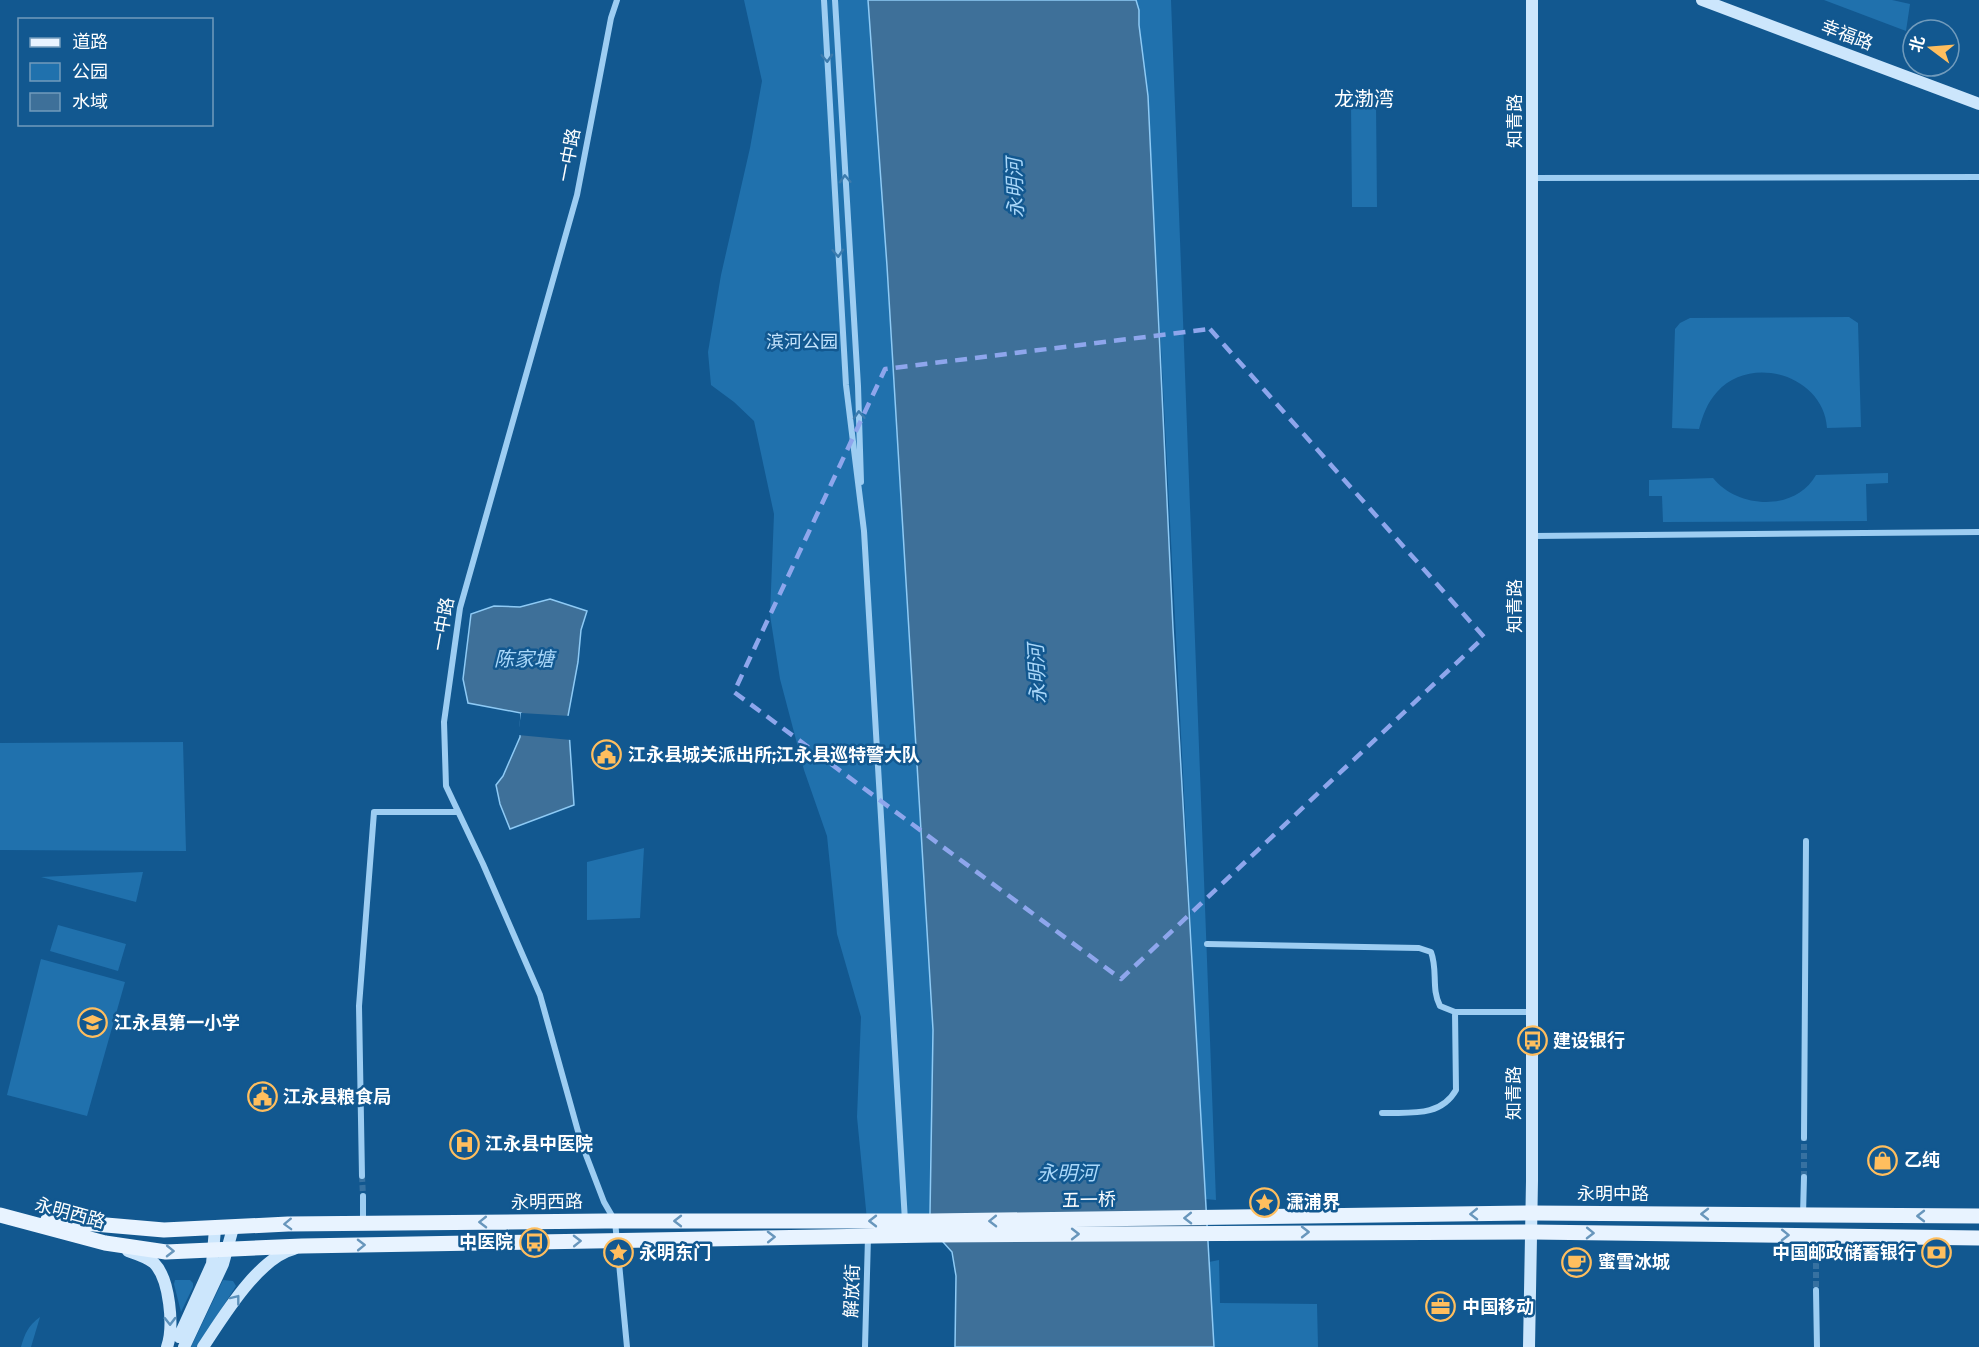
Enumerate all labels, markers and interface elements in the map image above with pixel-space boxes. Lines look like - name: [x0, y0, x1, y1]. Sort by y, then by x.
- street label: 幸福路: [1818, 15, 1876, 55]
- legend: [18, 18, 213, 126]
- north arrow: [1901, 18, 1961, 78]
- text: 道路: [72, 31, 108, 53]
- text: 北: [1906, 34, 1928, 54]
- one-way arrow: [820, 54, 833, 63]
- text: 公园: [72, 61, 108, 83]
- district label: 龙渤湾: [1334, 87, 1394, 111]
- text: 水域: [72, 91, 108, 113]
- street label: 知青路: [1504, 94, 1526, 148]
- street label: 一中路: [553, 126, 585, 184]
- water label: 永明河: [1002, 154, 1028, 218]
- one-way arrow: [839, 174, 852, 183]
- one-way arrow: [831, 249, 844, 258]
- park label: 滨河公园: [766, 331, 838, 353]
- one-way arrow: [853, 411, 866, 420]
- street label: 知青路: [1504, 579, 1526, 633]
- street label: 一中路: [427, 596, 459, 652]
- water label: 永明河: [1023, 639, 1051, 705]
- water label: 陈家塘: [494, 647, 557, 671]
- public building icon: 江永县城关派出所;江永县巡特警大队: [591, 739, 623, 771]
- place label: 江永县城关派出所;江永县巡特警大队: [628, 744, 920, 766]
- school or university icon: 江永县第一小学: [77, 1007, 109, 1039]
- place label: 江永县第一小学: [114, 1012, 240, 1034]
- bus stop icon: 建设银行: [1516, 1025, 1548, 1057]
- place label: 建设银行: [1553, 1030, 1625, 1052]
- street label: 知青路: [1503, 1066, 1525, 1120]
- public building icon: 江永县粮食局: [246, 1081, 278, 1113]
- place label: 江永县粮食局: [283, 1086, 391, 1108]
- hospital icon: 江永县中医院: [448, 1128, 480, 1160]
- place label: 江永县中医院: [485, 1133, 593, 1155]
- shop icon: 乙纯: [1867, 1144, 1899, 1176]
- place label: 乙纯: [1904, 1149, 1940, 1171]
- water label: 永明河: [1037, 1161, 1101, 1185]
- street label: 永明中路: [1577, 1183, 1649, 1205]
- place icon: 潇浦界: [1249, 1186, 1281, 1218]
- street label: 五一桥: [1062, 1189, 1116, 1211]
- street label: 永明西路: [511, 1190, 583, 1214]
- place label: 潇浦界: [1286, 1191, 1340, 1213]
- street label: 永明西路: [32, 1193, 108, 1233]
- one-way arrow: [1469, 1208, 1478, 1220]
- one-way arrow: [1700, 1208, 1709, 1220]
- one-way arrow: [1916, 1210, 1925, 1222]
- one-way arrow: [1183, 1212, 1192, 1224]
- one-way arrow: [674, 1215, 683, 1227]
- one-way arrow: [869, 1215, 878, 1227]
- one-way arrow: [988, 1215, 997, 1227]
- one-way arrow: [479, 1216, 488, 1228]
- one-way arrow: [284, 1218, 293, 1231]
- bus stop icon: 中医院: [518, 1226, 550, 1258]
- one-way arrow: [1301, 1226, 1310, 1238]
- one-way arrow: [1071, 1227, 1080, 1240]
- one-way arrow: [1586, 1227, 1595, 1239]
- one-way arrow: [1781, 1229, 1790, 1241]
- place label: 中医院: [459, 1231, 513, 1253]
- one-way arrow: [767, 1231, 776, 1244]
- one-way arrow: [572, 1235, 581, 1247]
- place icon: 永明东门: [602, 1237, 634, 1269]
- bank icon: 中国邮政储蓄银行: [1921, 1237, 1953, 1269]
- one-way arrow: [356, 1239, 365, 1251]
- place label: 永明东门: [639, 1242, 711, 1264]
- place label: 中国邮政储蓄银行: [1772, 1242, 1916, 1264]
- one-way arrow: [166, 1245, 175, 1257]
- cafe icon: 蜜雪冰城: [1561, 1246, 1593, 1278]
- place label: 蜜雪冰城: [1598, 1251, 1670, 1273]
- street label: 解放街: [840, 1264, 864, 1318]
- office icon: 中国移动: [1425, 1291, 1457, 1323]
- one-way arrow: [228, 1295, 239, 1306]
- place label: 中国移动: [1462, 1296, 1534, 1318]
- one-way arrow: [164, 1316, 176, 1325]

